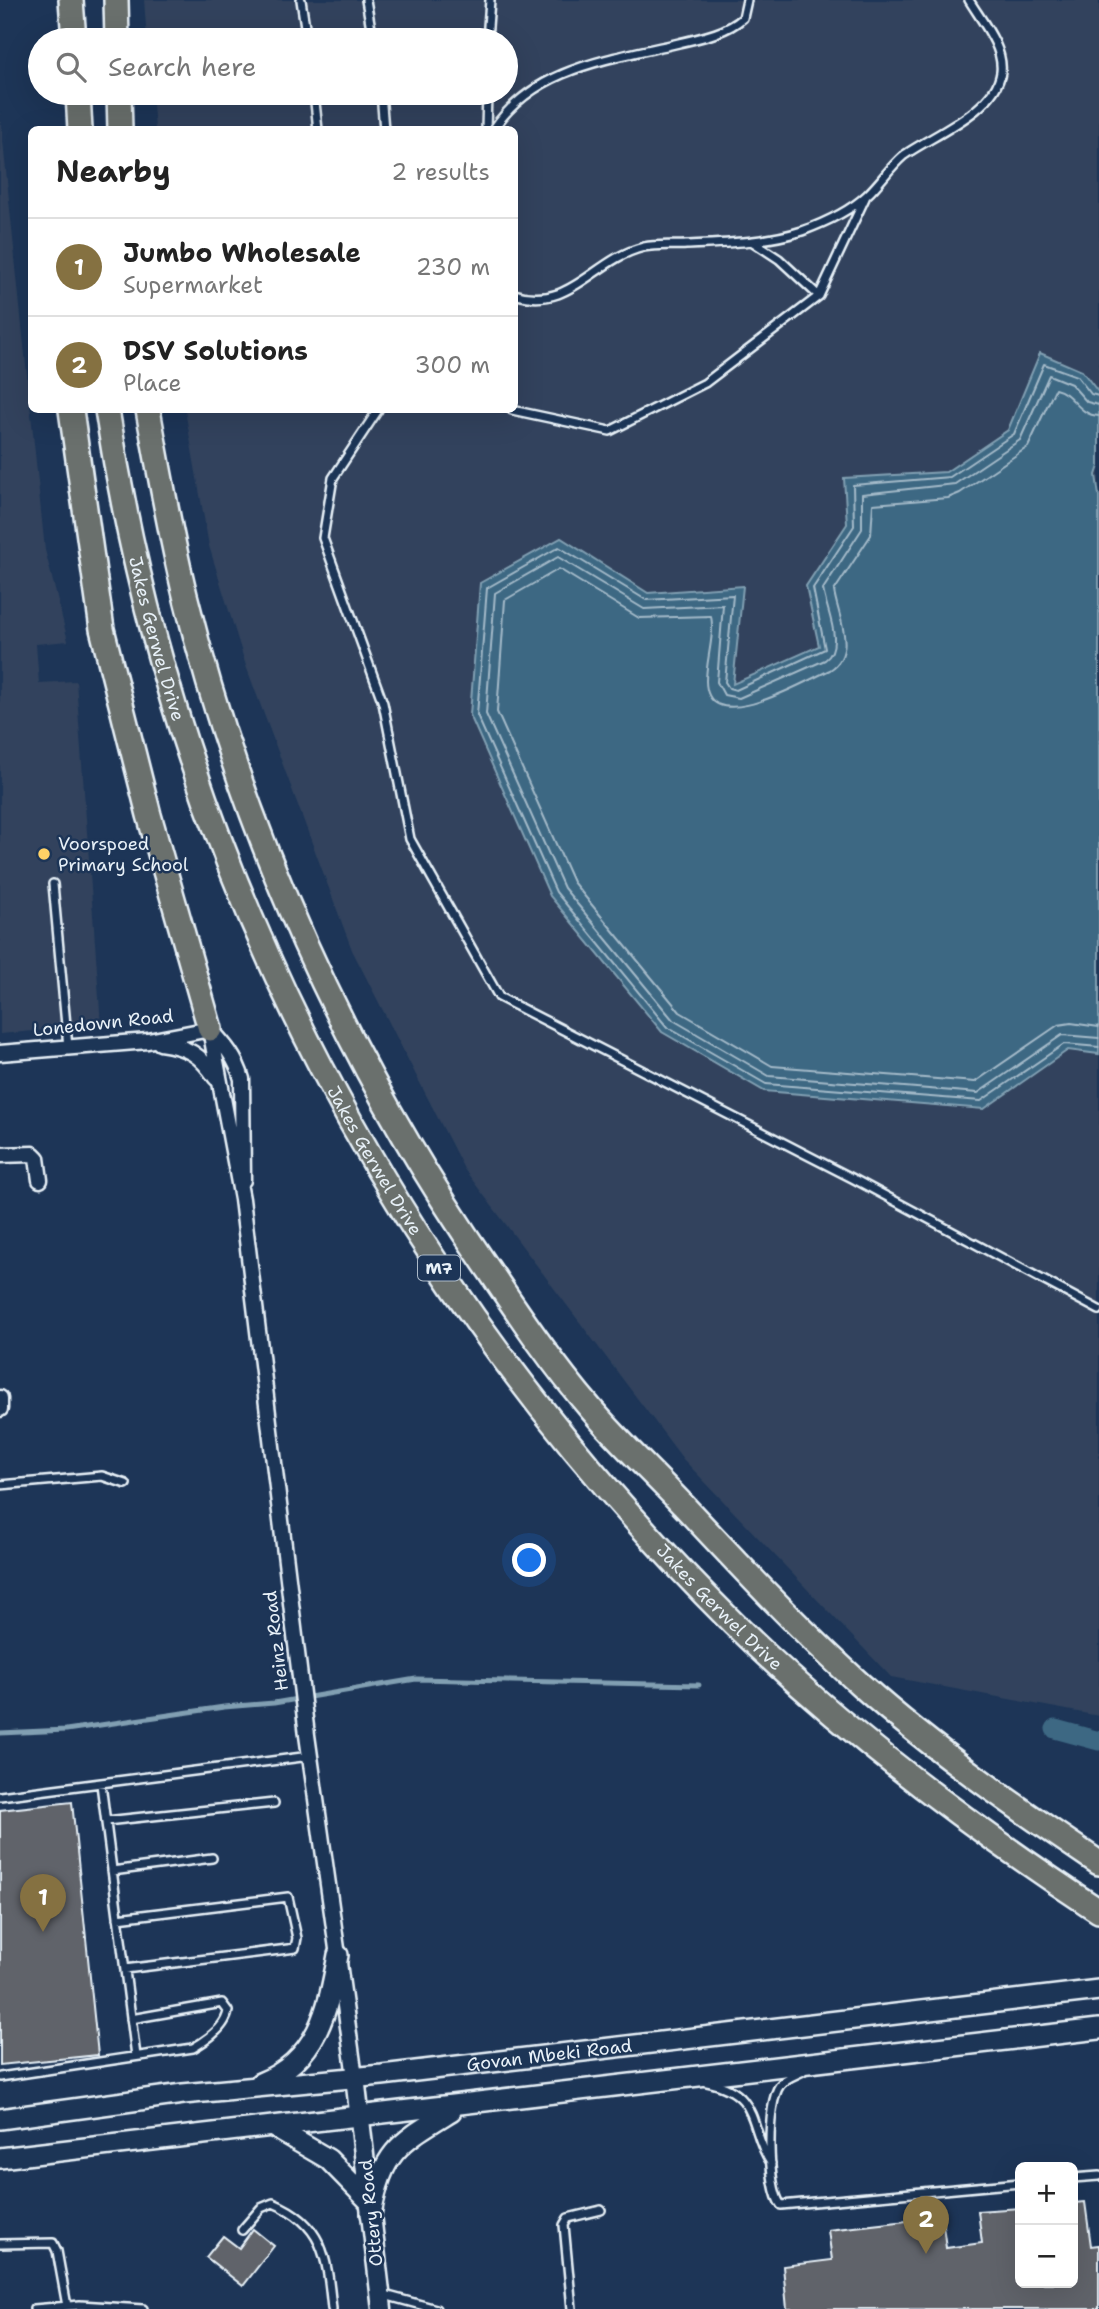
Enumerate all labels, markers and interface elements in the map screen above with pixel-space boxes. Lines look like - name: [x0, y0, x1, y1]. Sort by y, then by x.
- search box: [28, 28, 518, 105]
- icon: search: [52, 48, 90, 86]
- text: Search here: [108, 49, 257, 84]
- text: Nearby: [56, 151, 171, 192]
- text: 2 results: [391, 157, 490, 187]
- text: Jumbo Wholesale: [123, 235, 361, 270]
- text: 1: [74, 252, 84, 282]
- text: 230 m: [416, 252, 490, 282]
- text: Supermarket: [123, 270, 263, 300]
- text: DSV Solutions: [123, 333, 308, 368]
- text: 2: [71, 350, 87, 380]
- text: 300 m: [415, 350, 490, 380]
- text: Place: [123, 368, 182, 398]
- street label: Jakes Gerwel Drive: [123, 554, 190, 724]
- place label: Voorspoed Primary School: [58, 832, 189, 877]
- marker: Voorspoed Primary School: [36, 846, 52, 862]
- street label: Lonedown Road: [32, 1004, 174, 1042]
- street label: Jakes Gerwel Drive: [321, 1082, 428, 1240]
- road number: M7: [418, 1256, 460, 1280]
- street label: Jakes Gerwel Drive: [651, 1539, 788, 1676]
- your location: [512, 1543, 546, 1577]
- street label: Heinz Road: [258, 1590, 294, 1692]
- pin: 1: [20, 1874, 66, 1932]
- street label: Govan Mbeki Road: [465, 2033, 633, 2077]
- street label: Ottery Road: [353, 2158, 389, 2268]
- map controls: [1015, 2162, 1078, 2288]
- button: +: [1015, 2162, 1078, 2225]
- pin: 2: [903, 2196, 949, 2254]
- button: −: [1015, 2225, 1078, 2288]

